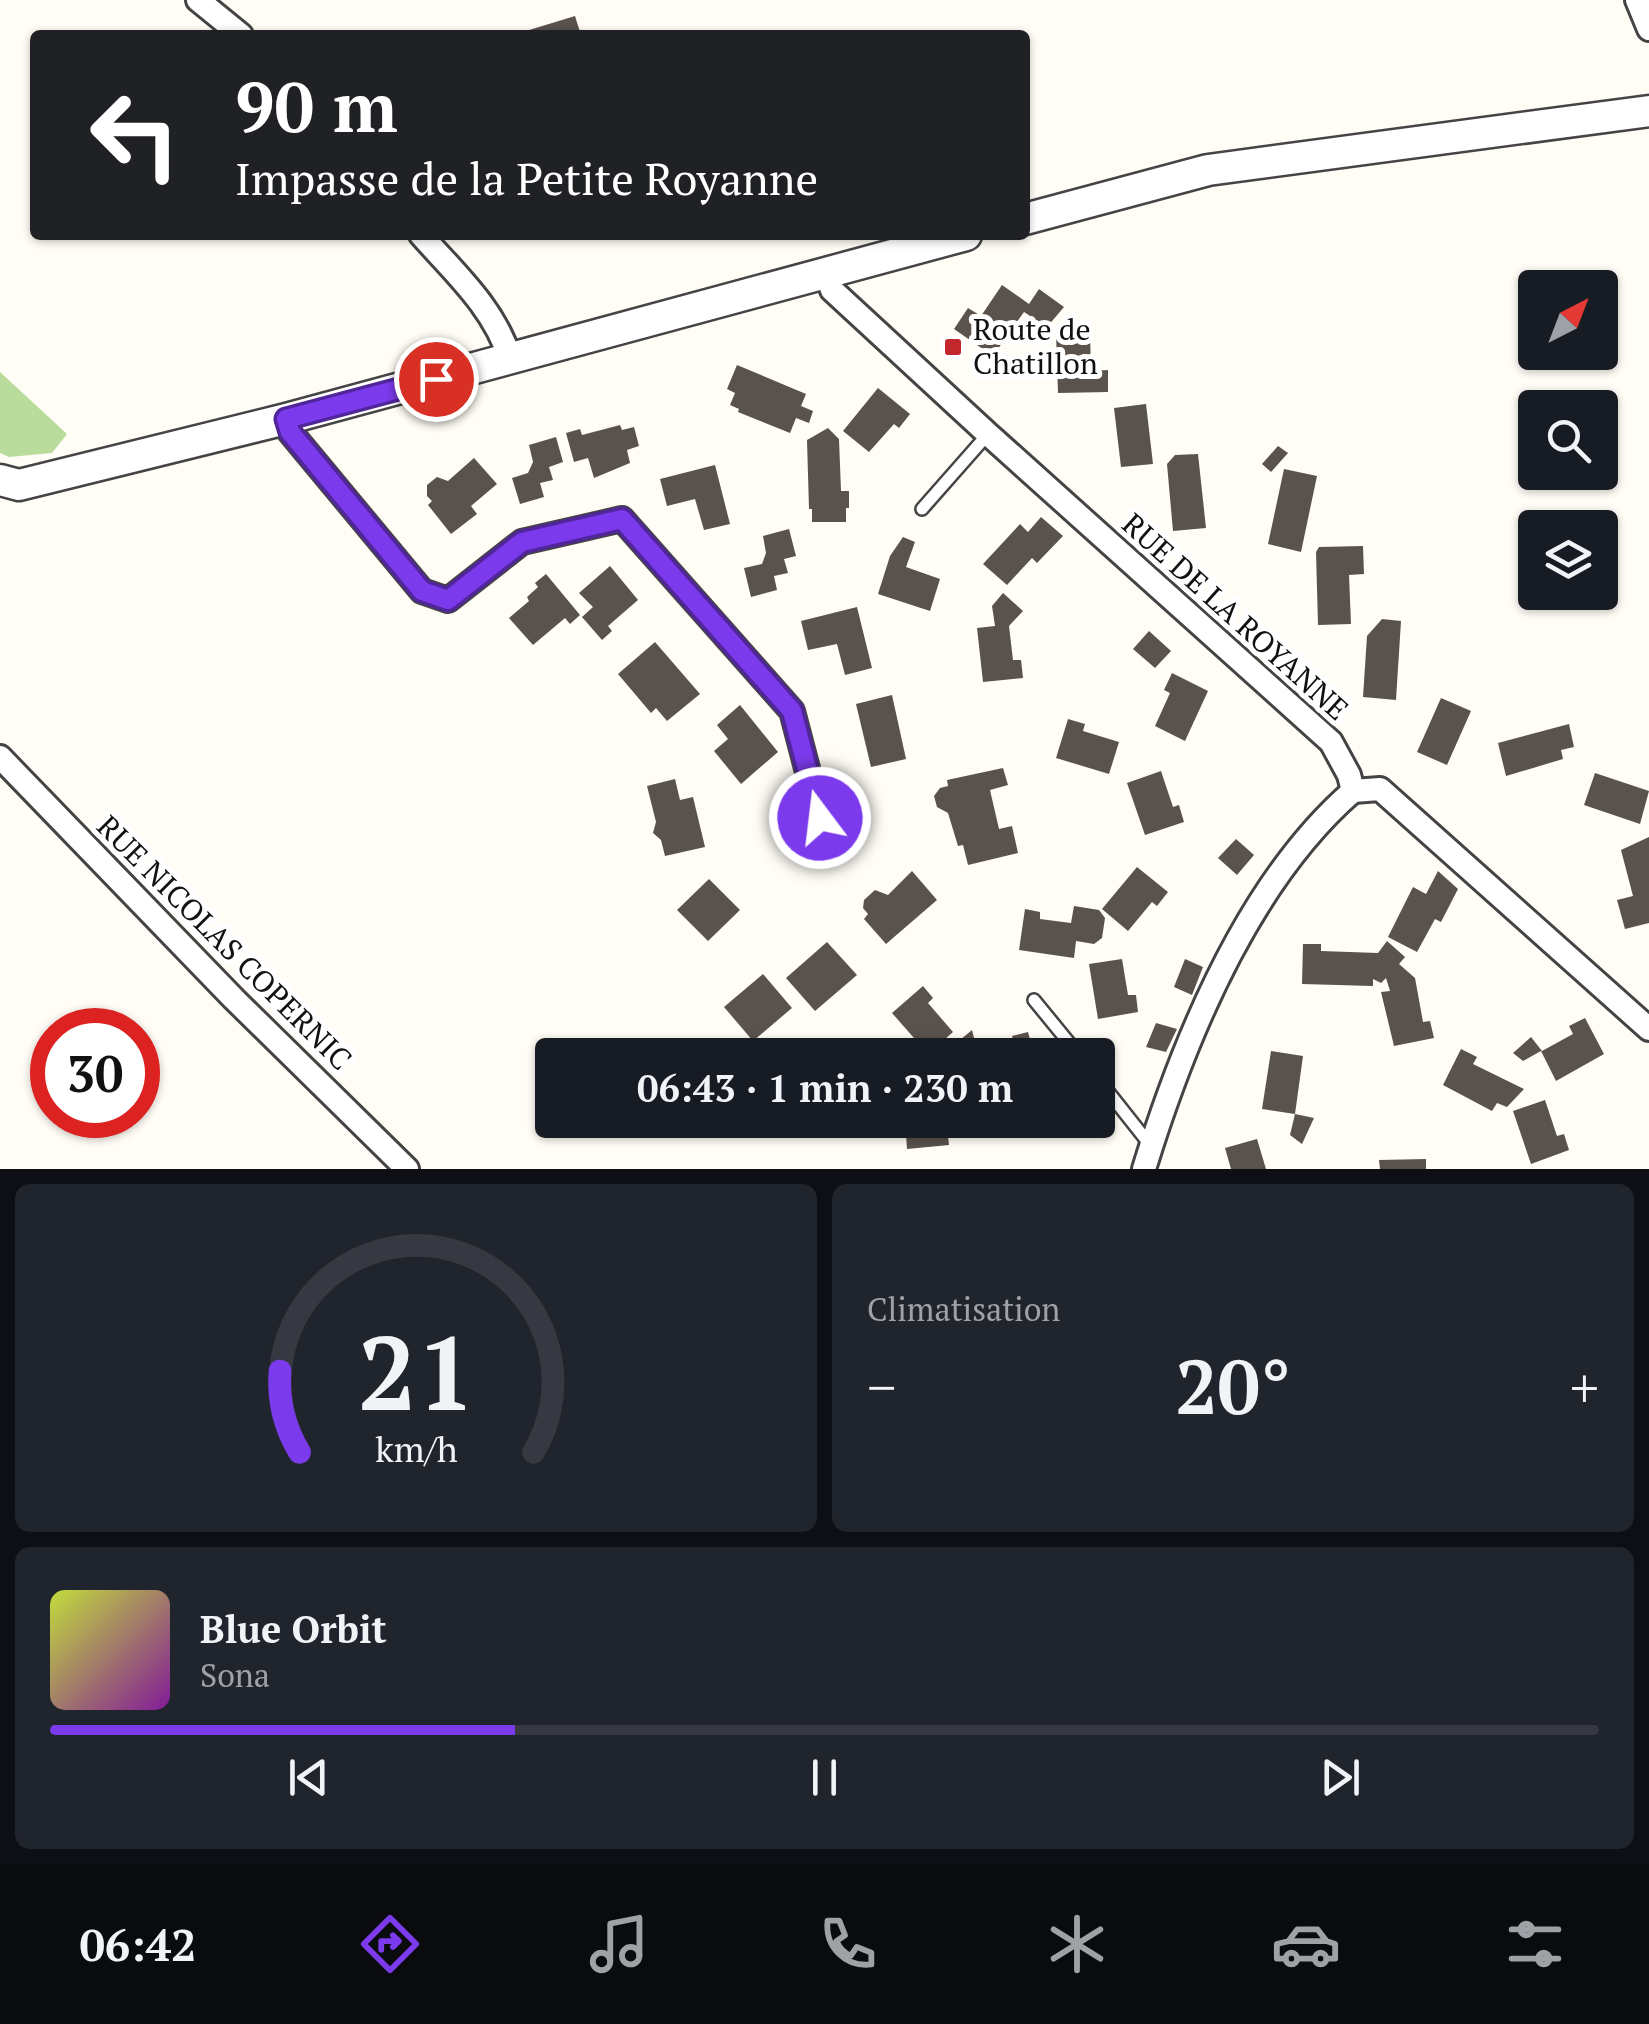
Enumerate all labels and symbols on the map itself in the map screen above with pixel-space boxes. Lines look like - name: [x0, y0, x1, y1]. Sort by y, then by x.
- north arrow: [1518, 270, 1618, 370]
- place label: Route de Chatillon: [973, 309, 1098, 383]
- marker: Route de Chatillon: [942, 336, 964, 358]
- pin: [394, 337, 479, 422]
- street label: RUE DE LA ROYANNE: [1114, 504, 1357, 729]
- position arrow: [768, 766, 872, 870]
- street label: RUE NICOLAS COPERNIC: [89, 806, 361, 1078]
- speed limit sign: 30: [30, 1008, 160, 1138]

